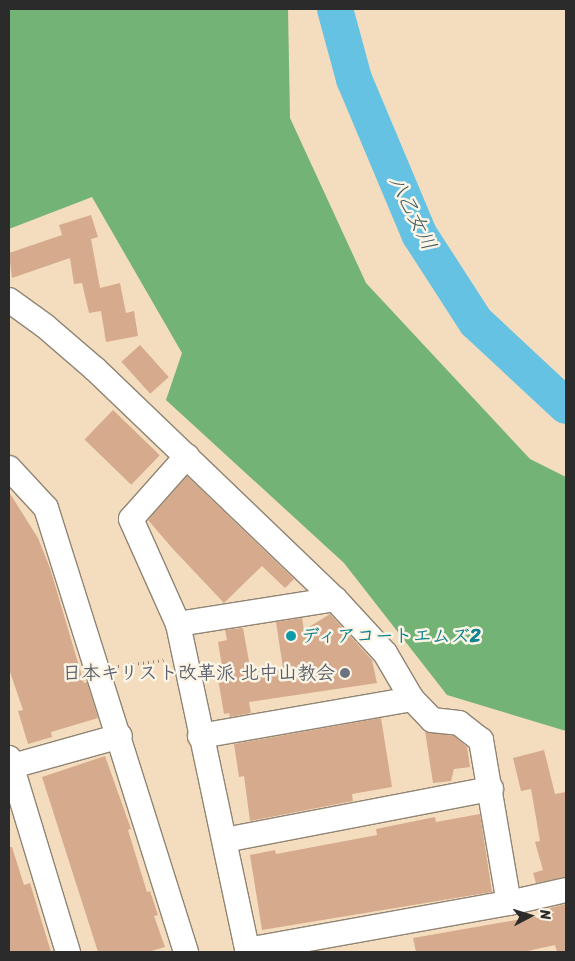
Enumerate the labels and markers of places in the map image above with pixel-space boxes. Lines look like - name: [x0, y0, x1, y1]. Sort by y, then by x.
- place label: ディアコートエムズ2: [301, 625, 483, 647]
- marker: ディアコートエムズ2: [285, 630, 297, 642]
- place label: 日本キリスト改革派 北中山教会: [64, 662, 335, 684]
- marker: 日本キリスト改革派 北中山教会: [339, 667, 351, 679]

